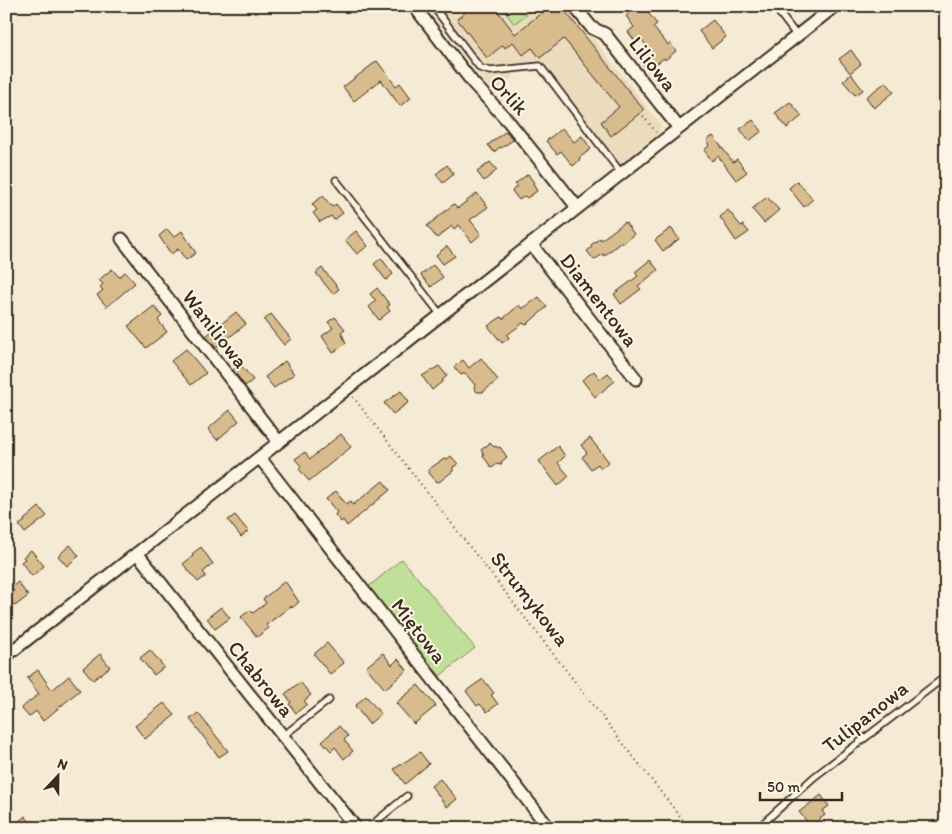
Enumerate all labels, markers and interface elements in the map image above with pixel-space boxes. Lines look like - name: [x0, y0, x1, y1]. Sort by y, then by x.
- street label: Liliowa: [624, 31, 683, 96]
- street label: Orlik: [485, 69, 534, 120]
- street label: Diamentowa: [555, 248, 644, 351]
- street label: Waniliowa: [177, 285, 254, 373]
- street label: Strumykowa: [486, 546, 575, 651]
- street label: Miętowa: [386, 593, 453, 668]
- street label: Chabrowa: [223, 636, 300, 722]
- street label: Tulipanowa: [817, 675, 912, 758]
- north arrow: [32, 752, 82, 802]
- text: N: [55, 755, 70, 774]
- scale bar: [760, 769, 842, 801]
- text: 50 m: [767, 778, 800, 796]

